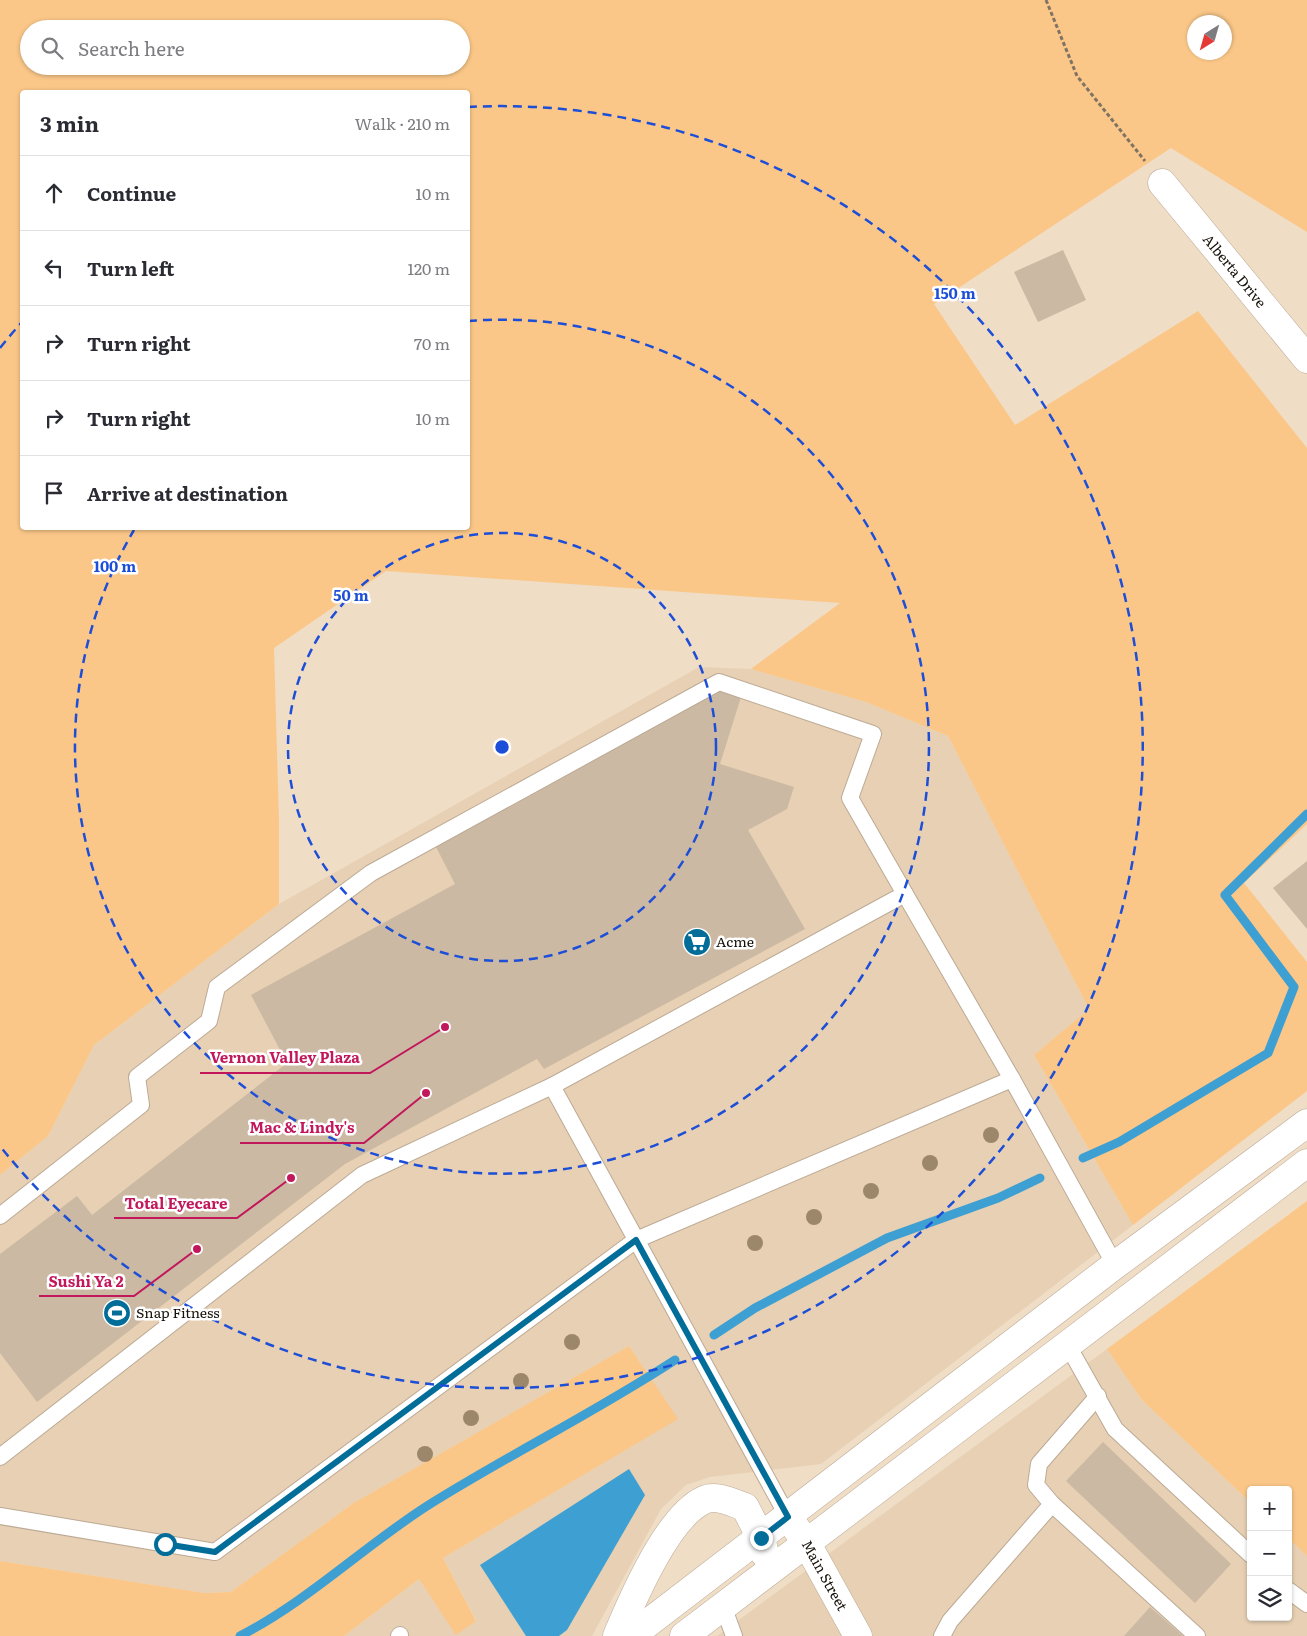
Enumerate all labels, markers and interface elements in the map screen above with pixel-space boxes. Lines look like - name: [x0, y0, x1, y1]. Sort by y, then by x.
- north arrow: [1187, 15, 1232, 60]
- search box: [20, 20, 470, 75]
- icon: search: [38, 34, 66, 62]
- text: Search here: [78, 34, 185, 62]
- text: 3 min: [40, 107, 99, 138]
- text: Walk · 210 m: [355, 111, 450, 135]
- icon: ahead: [40, 179, 68, 207]
- text: Continue: [87, 179, 176, 207]
- text: 10 m: [416, 181, 450, 205]
- street label: Alberta Drive: [1199, 229, 1272, 311]
- icon: left: [40, 254, 68, 282]
- text: Turn left: [87, 254, 174, 282]
- text: 120 m: [407, 256, 450, 280]
- text: 150 m: [934, 281, 976, 304]
- icon: right: [40, 329, 68, 357]
- text: Turn right: [87, 329, 191, 357]
- text: 70 m: [414, 331, 450, 355]
- icon: right: [40, 404, 68, 432]
- text: Turn right: [87, 404, 191, 432]
- text: 10 m: [416, 406, 450, 430]
- icon: arrive: [40, 479, 68, 507]
- text: Arrive at destination: [87, 479, 288, 507]
- text: 100 m: [94, 554, 136, 577]
- text: 50 m: [333, 583, 369, 606]
- centre of rings: [493, 738, 511, 756]
- supermarket icon: Acme: [682, 927, 712, 957]
- place label: Acme: [716, 931, 754, 951]
- callout: Vernon Valley Plaza: [200, 1043, 370, 1073]
- text: Vernon Valley Plaza: [210, 1045, 360, 1068]
- callout: Mac & Lindy's: [240, 1113, 364, 1143]
- text: Mac & Lindy's: [250, 1115, 355, 1138]
- callout: Total Eyecare: [114, 1188, 237, 1218]
- text: Total Eyecare: [124, 1191, 228, 1214]
- callout: Sushi Ya 2: [39, 1266, 134, 1296]
- text: Sushi Ya 2: [49, 1269, 123, 1292]
- sports icon: Snap Fitness: [102, 1298, 132, 1328]
- place label: Snap Fitness: [136, 1302, 220, 1322]
- map controls: [1247, 1486, 1292, 1621]
- button: +: [1247, 1486, 1292, 1531]
- route end: [750, 1527, 773, 1550]
- button: −: [1247, 1531, 1292, 1576]
- route start: [154, 1533, 177, 1556]
- street label: Main Street: [798, 1536, 853, 1614]
- button: layers: [1247, 1576, 1292, 1621]

